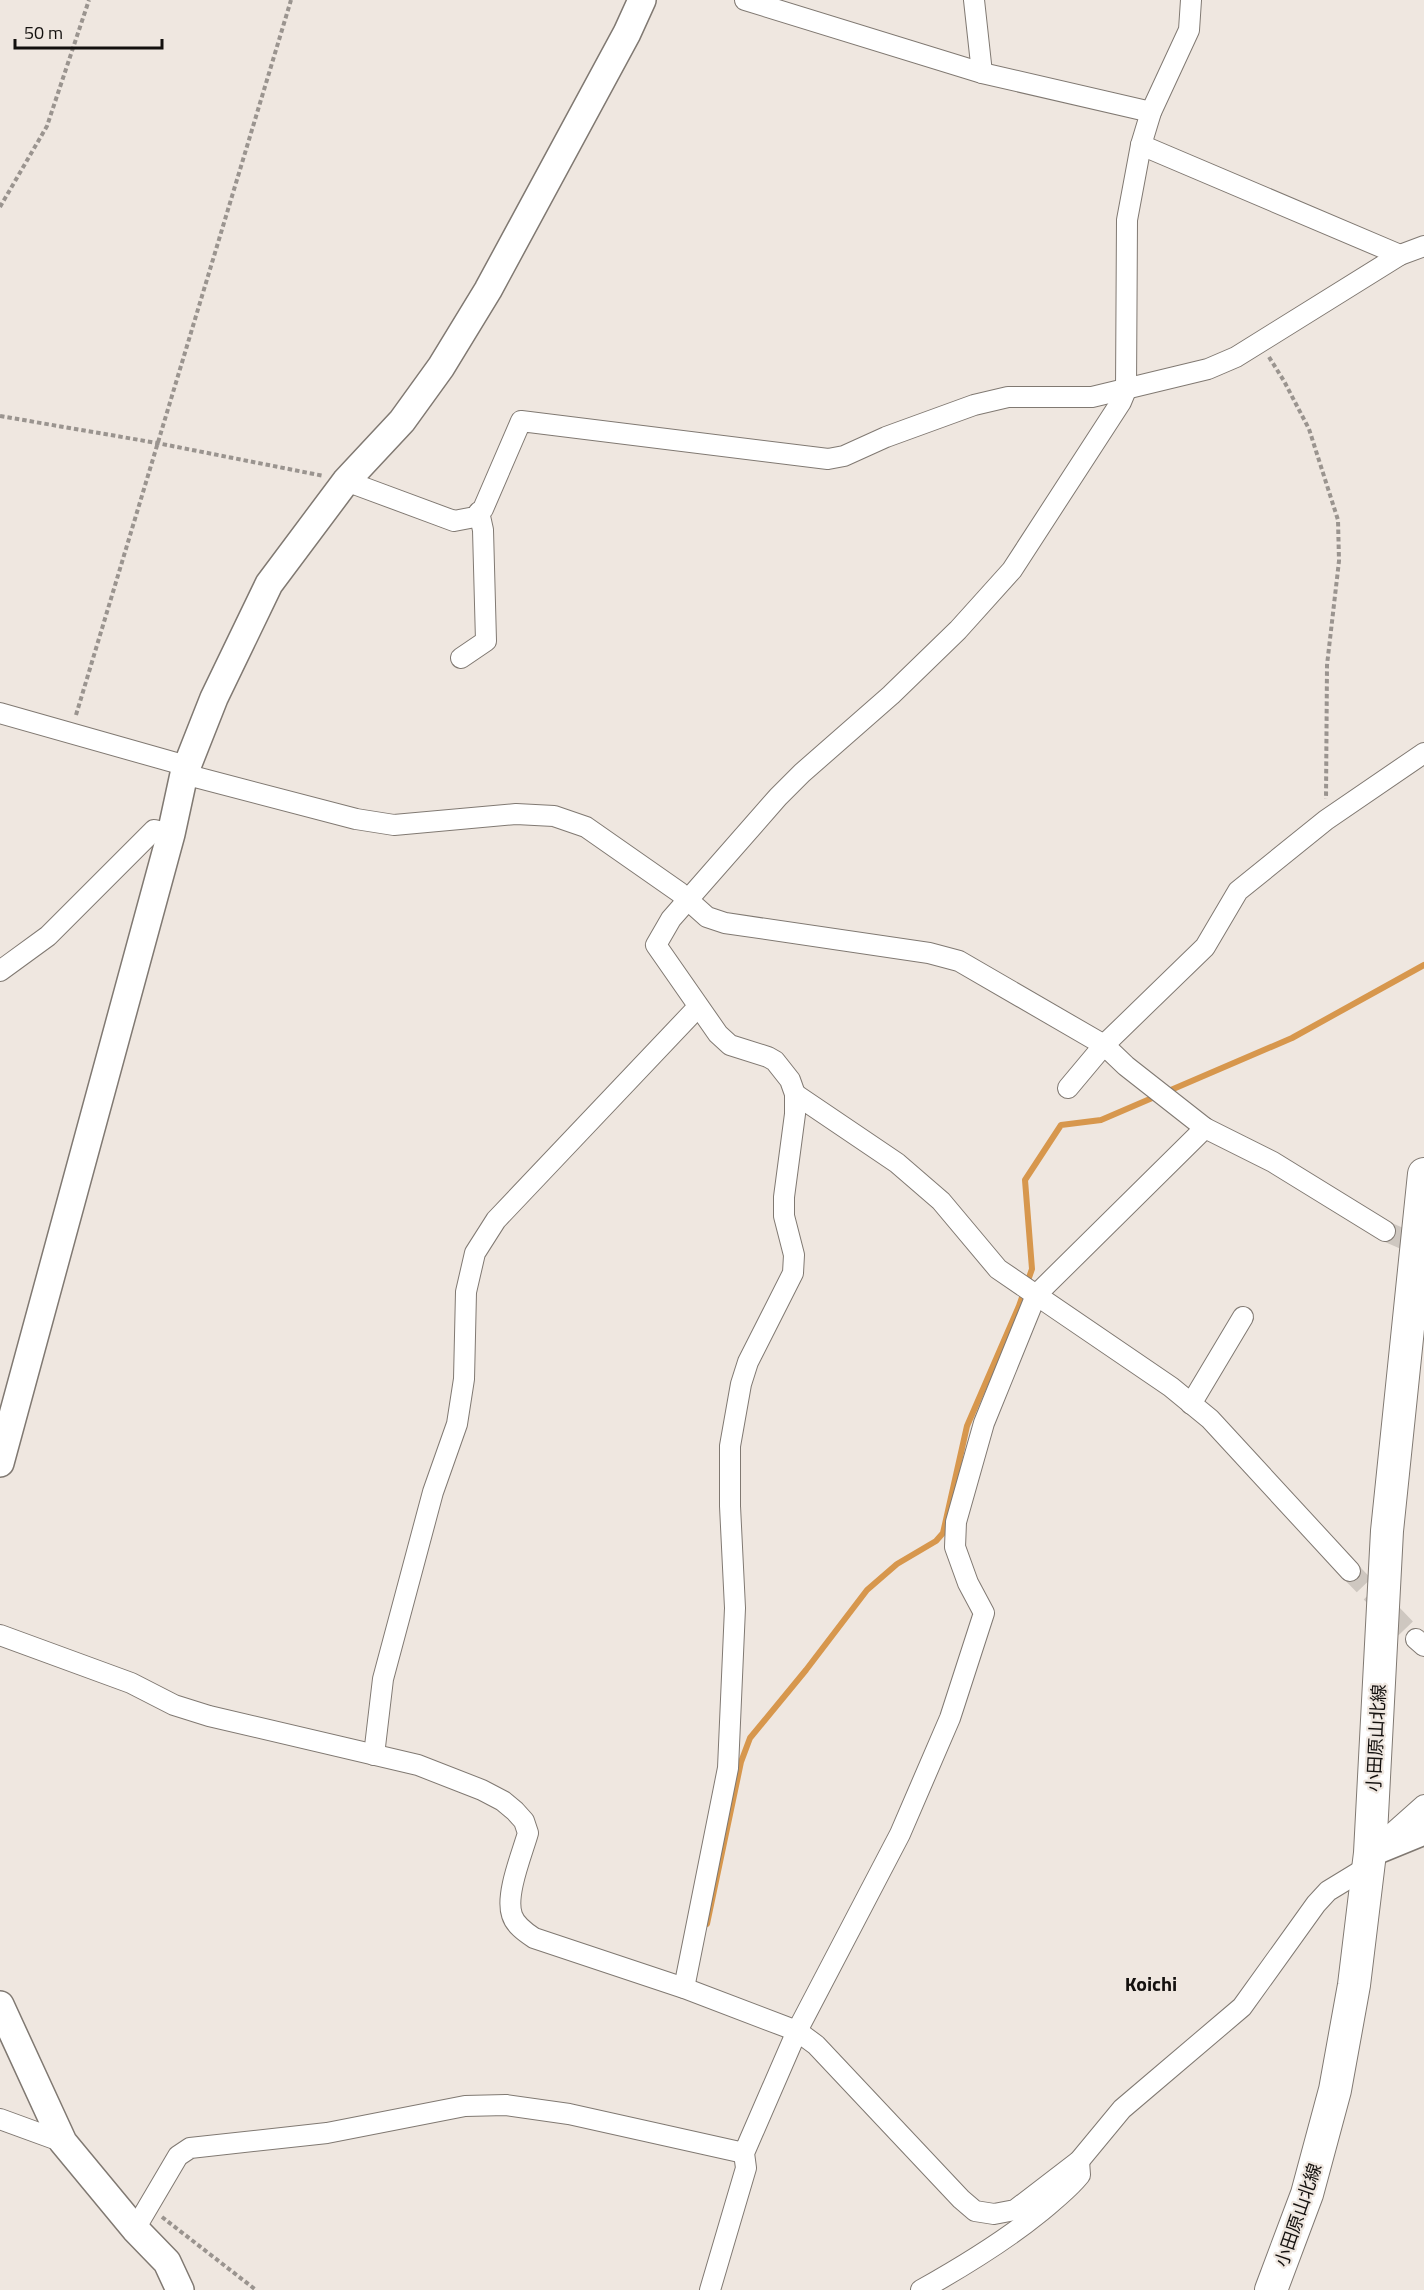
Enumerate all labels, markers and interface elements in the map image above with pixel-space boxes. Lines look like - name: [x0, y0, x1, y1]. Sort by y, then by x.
- scale bar: [15, 12, 162, 50]
- text: 50 m: [24, 19, 63, 46]
- street label: 小田原山北線: [1360, 1683, 1392, 1793]
- district label: Koichi: [1125, 1968, 1177, 1999]
- street label: 小田原山北線: [1268, 2160, 1328, 2270]

